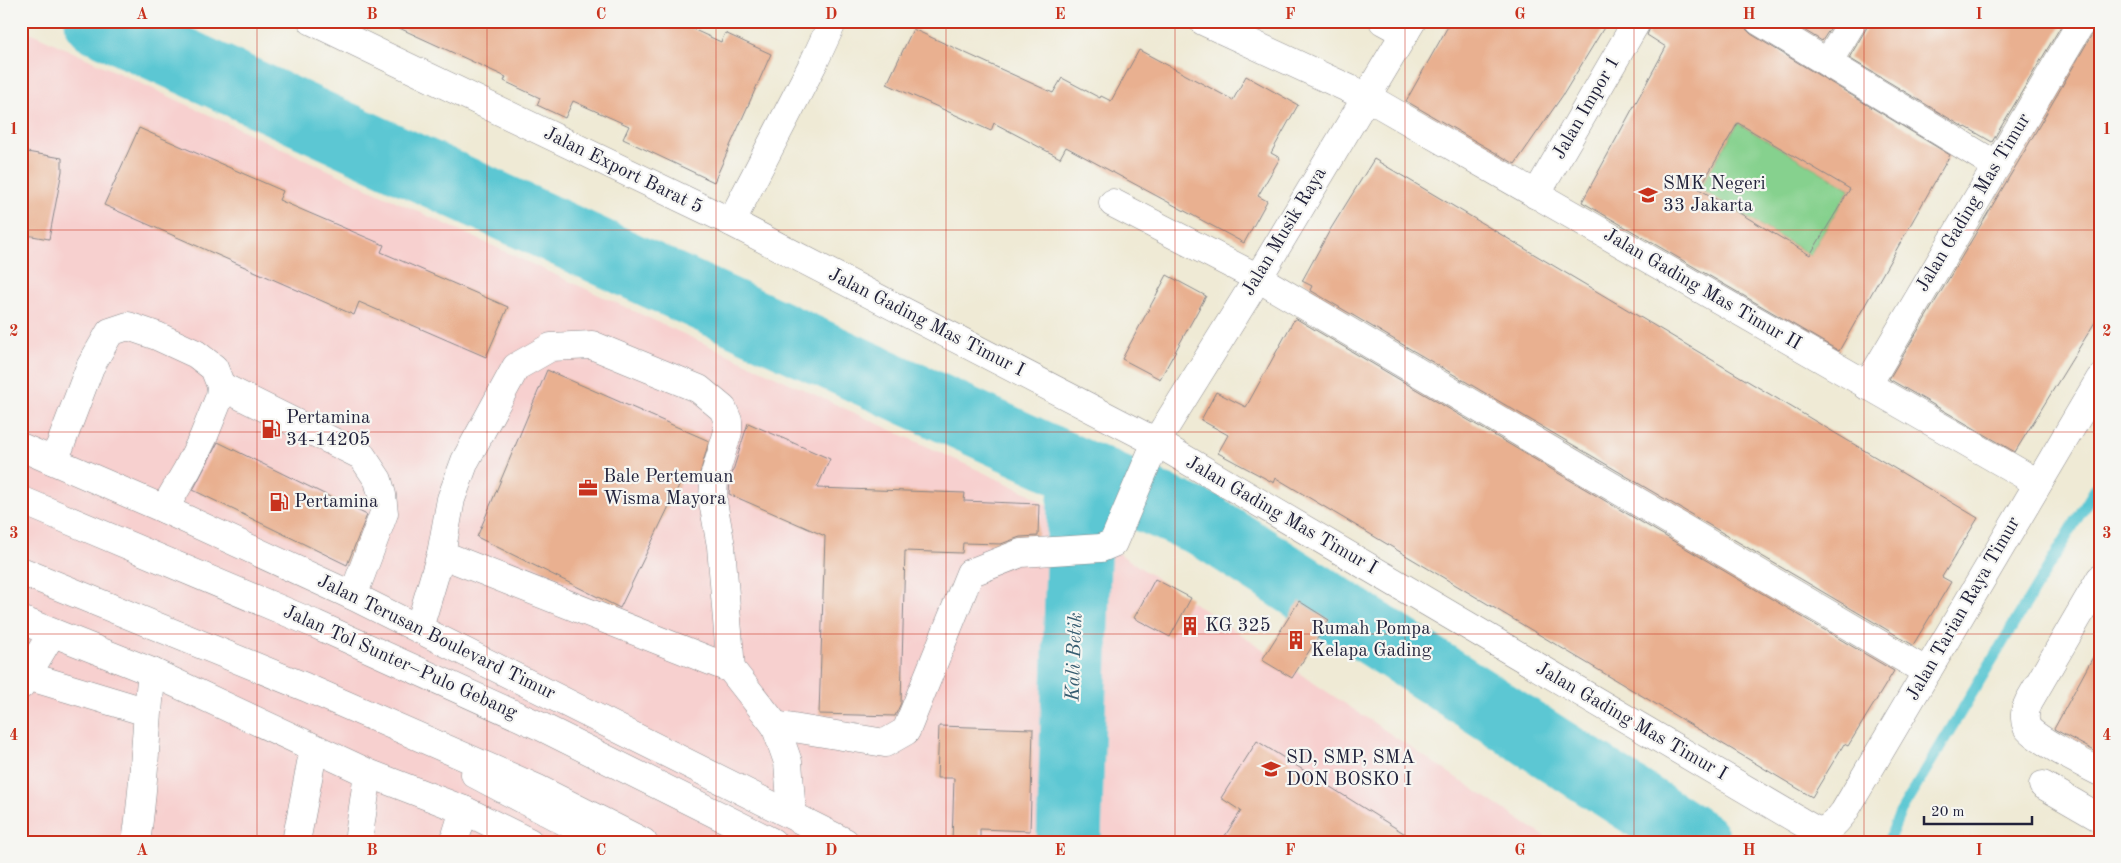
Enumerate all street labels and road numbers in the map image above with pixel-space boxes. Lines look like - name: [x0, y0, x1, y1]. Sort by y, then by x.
- street label: Jalan Impor 1: [1550, 53, 1624, 163]
- street label: Jalan Gading Mas Timur: [1913, 110, 2035, 295]
- street label: Jalan Export Barat 5: [540, 124, 706, 218]
- street label: Jalan Musik Raya: [1239, 164, 1331, 299]
- street label: Jalan Gading Mas Timur II: [1600, 226, 1804, 354]
- street label: Jalan Gading Mas Timur I: [825, 265, 1027, 381]
- street label: Jalan Gading Mas Timur I: [1182, 453, 1380, 579]
- street label: Jalan Tarian Raya Timur: [1904, 514, 2024, 704]
- street label: Jalan Terusan Boulevard Timur: [314, 572, 558, 704]
- street label: Jalan Tol Sunter–Pulo Gebang: [280, 603, 521, 724]
- street label: Jalan Gading Mas Timur I: [1532, 659, 1730, 785]

